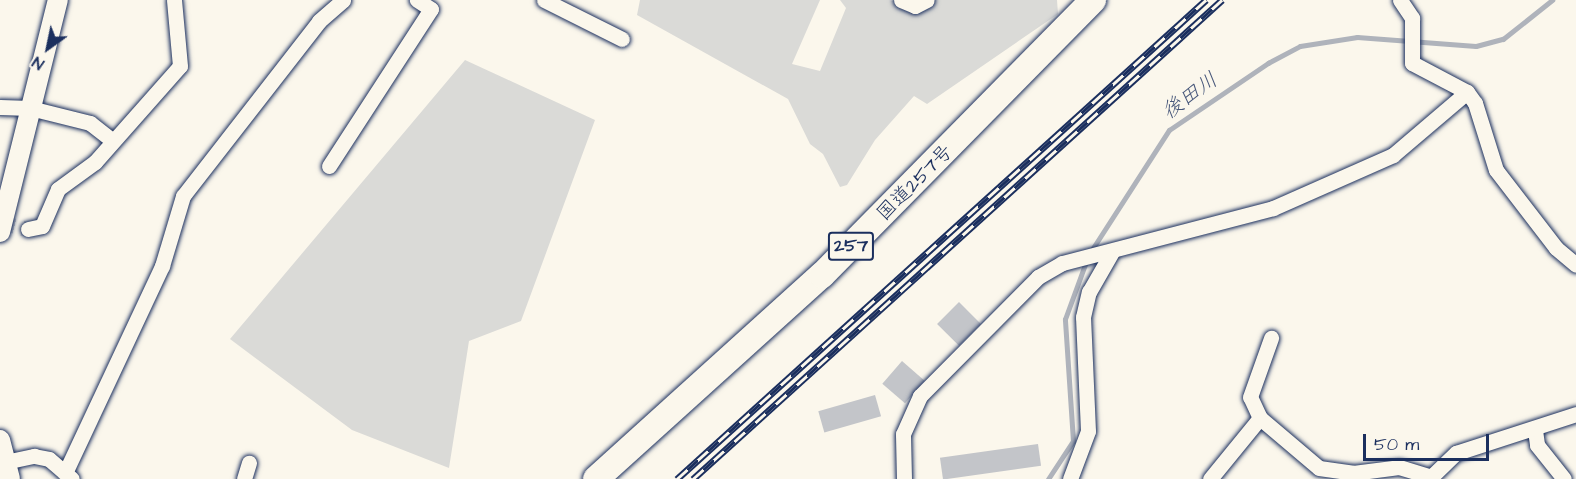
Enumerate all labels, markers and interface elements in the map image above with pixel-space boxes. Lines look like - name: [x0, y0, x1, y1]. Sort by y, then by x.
- north arrow: [18, 18, 78, 78]
- text: N: [28, 51, 48, 75]
- water label: 後田川: [1157, 67, 1223, 125]
- street label: 国道257号: [872, 140, 958, 226]
- road number: 257: [827, 231, 875, 261]
- scale bar: [1366, 422, 1492, 460]
- text: 50 m: [1374, 432, 1419, 457]

